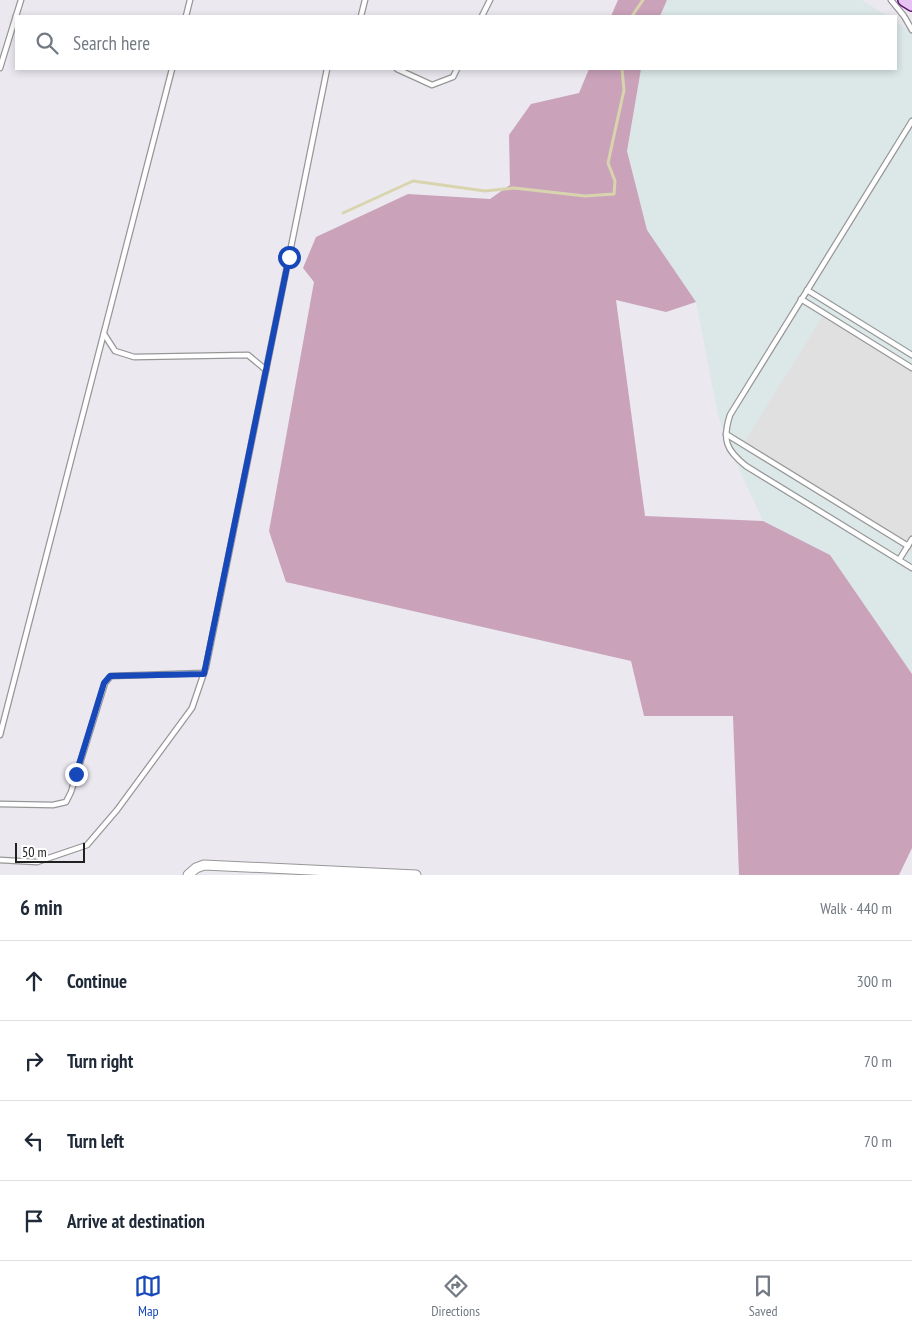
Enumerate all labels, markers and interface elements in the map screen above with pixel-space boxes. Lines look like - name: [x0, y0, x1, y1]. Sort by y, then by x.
- search box: [15, 15, 897, 70]
- icon: search: [33, 29, 61, 57]
- text: Search here: [73, 31, 150, 55]
- route start: [278, 246, 301, 269]
- route end: [65, 763, 88, 786]
- scale bar: [15, 840, 85, 863]
- text: 50 m: [22, 843, 47, 861]
- text: 6 min: [20, 894, 62, 921]
- text: Walk · 440 m: [820, 898, 892, 918]
- icon: ahead: [20, 967, 48, 995]
- text: Continue: [67, 969, 127, 993]
- text: 300 m: [857, 971, 892, 991]
- icon: right: [20, 1047, 48, 1075]
- text: Turn right: [67, 1049, 133, 1073]
- text: 70 m: [864, 1051, 892, 1071]
- icon: left: [20, 1127, 48, 1155]
- text: Turn left: [67, 1129, 124, 1153]
- text: 70 m: [864, 1131, 892, 1151]
- icon: arrive: [20, 1207, 48, 1235]
- text: Arrive at destination: [67, 1209, 205, 1233]
- tab: Map: [134, 1272, 162, 1320]
- tab: Directions: [431, 1272, 480, 1320]
- tab: Saved: [749, 1272, 778, 1320]

